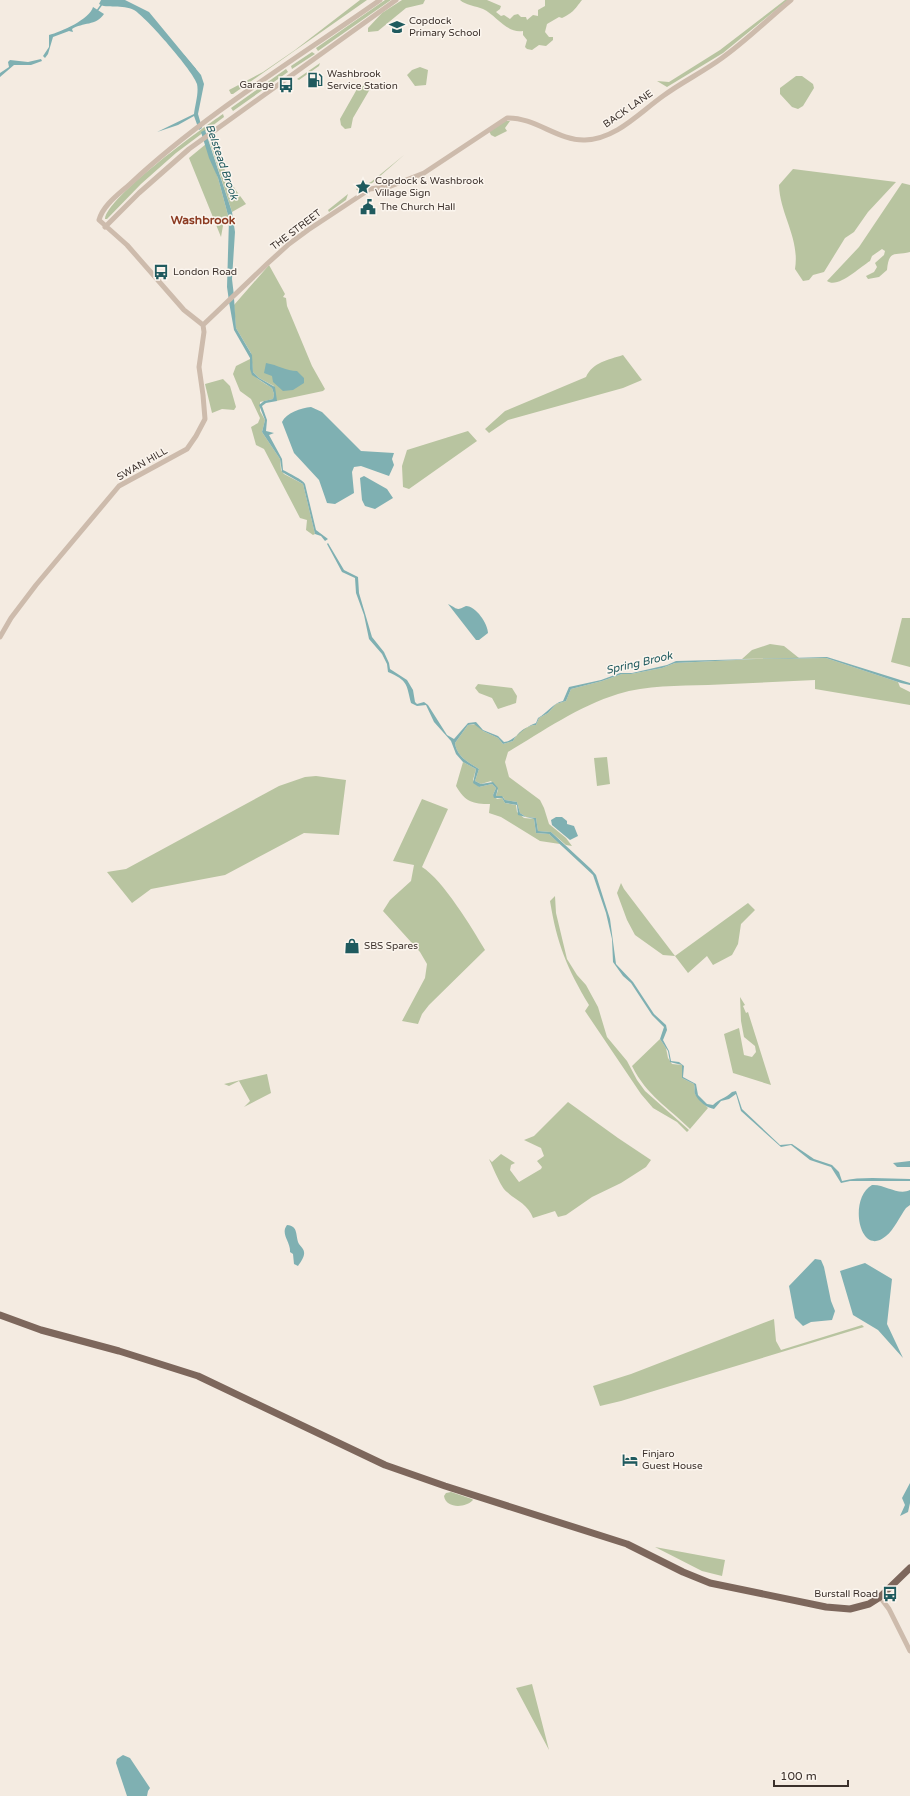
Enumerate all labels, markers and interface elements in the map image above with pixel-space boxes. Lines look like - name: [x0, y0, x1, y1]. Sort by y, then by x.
- place label: Copdock Primary School: [409, 15, 481, 39]
- school or university icon: Copdock Primary School: [388, 18, 406, 36]
- place label: Washbrook Service Station: [327, 68, 398, 92]
- fuel station icon: Washbrook Service Station: [306, 71, 324, 89]
- bus stop icon: Garage: [277, 76, 295, 94]
- place label: Garage: [239, 79, 274, 91]
- street label: BACK LANE: [601, 87, 655, 131]
- water label: Belstead Brook: [203, 122, 241, 202]
- place label: Copdock & Washbrook Village Sign: [375, 175, 484, 199]
- place icon: Copdock & Washbrook Village Sign: [354, 178, 372, 196]
- public building icon: The Church Hall: [359, 198, 377, 216]
- place label: The Church Hall: [380, 201, 455, 213]
- street label: THE STREET: [268, 207, 324, 253]
- district label: Washbrook: [171, 213, 236, 227]
- bus stop icon: London Road: [152, 263, 170, 281]
- place label: London Road: [173, 266, 237, 278]
- street label: SWAN HILL: [115, 445, 170, 483]
- water label: Spring Brook: [604, 649, 675, 677]
- shop icon: SBS Spares: [343, 937, 361, 955]
- place label: SBS Spares: [364, 940, 418, 952]
- place label: Finjaro Guest House: [642, 1448, 703, 1472]
- hotel icon: Finjaro Guest House: [621, 1451, 639, 1469]
- bus stop icon: Burstall Road: [881, 1585, 899, 1603]
- place label: Burstall Road: [814, 1588, 878, 1600]
- scale bar: [774, 1762, 848, 1788]
- text: 100 m: [780, 1769, 817, 1783]

